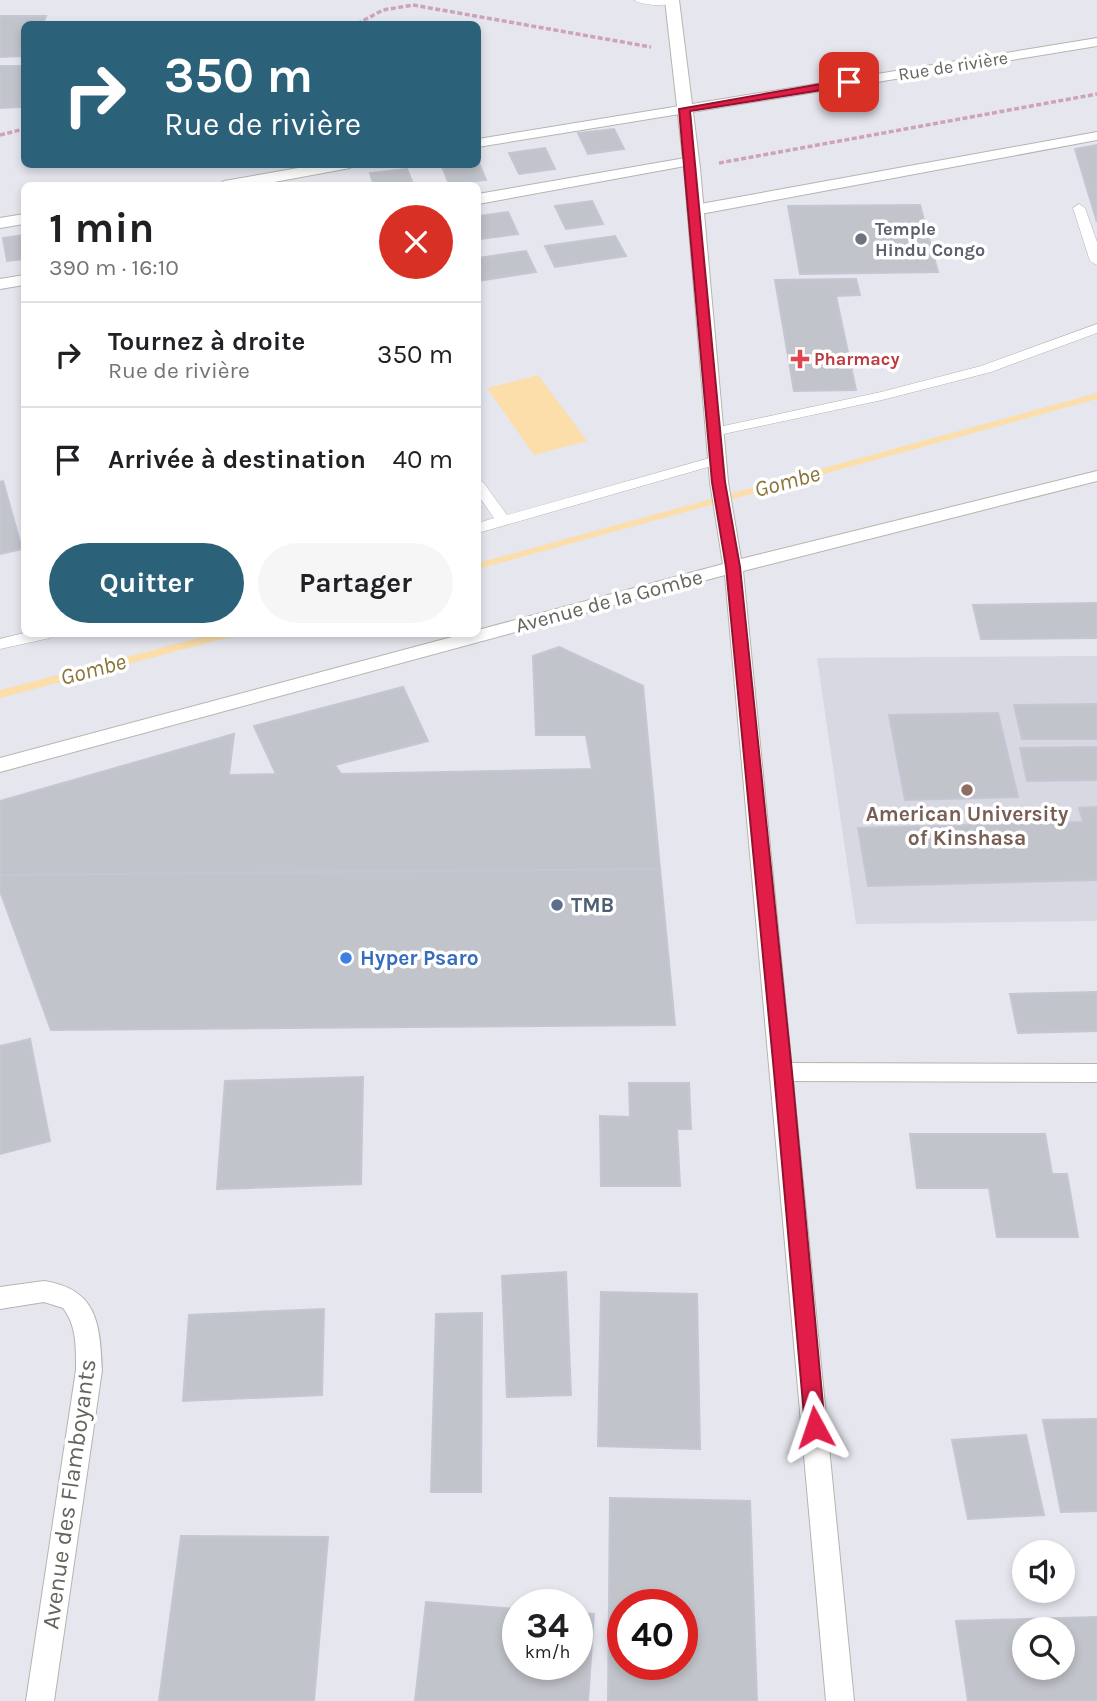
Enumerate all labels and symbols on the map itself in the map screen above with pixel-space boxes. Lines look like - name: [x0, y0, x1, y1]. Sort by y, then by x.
- street label: Rue de rivière: [897, 46, 1009, 86]
- pin: [819, 52, 879, 112]
- place label: Temple Hindu Congo: [875, 218, 985, 261]
- marker: Temple Hindu Congo: [853, 231, 869, 247]
- place label: Pharmacy: [814, 348, 899, 370]
- marker: Pharmacy: [792, 351, 808, 367]
- water label: Gombe: [751, 460, 823, 503]
- street label: Avenue de la Gombe: [513, 564, 705, 638]
- water label: Gombe: [57, 648, 129, 691]
- marker: American University of Kinshasa: [959, 782, 975, 798]
- place label: American University of Kinshasa: [866, 802, 1069, 850]
- place label: TMB: [571, 893, 614, 917]
- marker: TMB: [549, 897, 565, 913]
- place label: Hyper Psaro: [360, 946, 479, 970]
- marker: Hyper Psaro: [338, 950, 354, 966]
- street label: Avenue des Flamboyants: [36, 1357, 102, 1631]
- position arrow: [778, 1390, 852, 1464]
- speed limit sign: 40: [607, 1589, 698, 1680]

